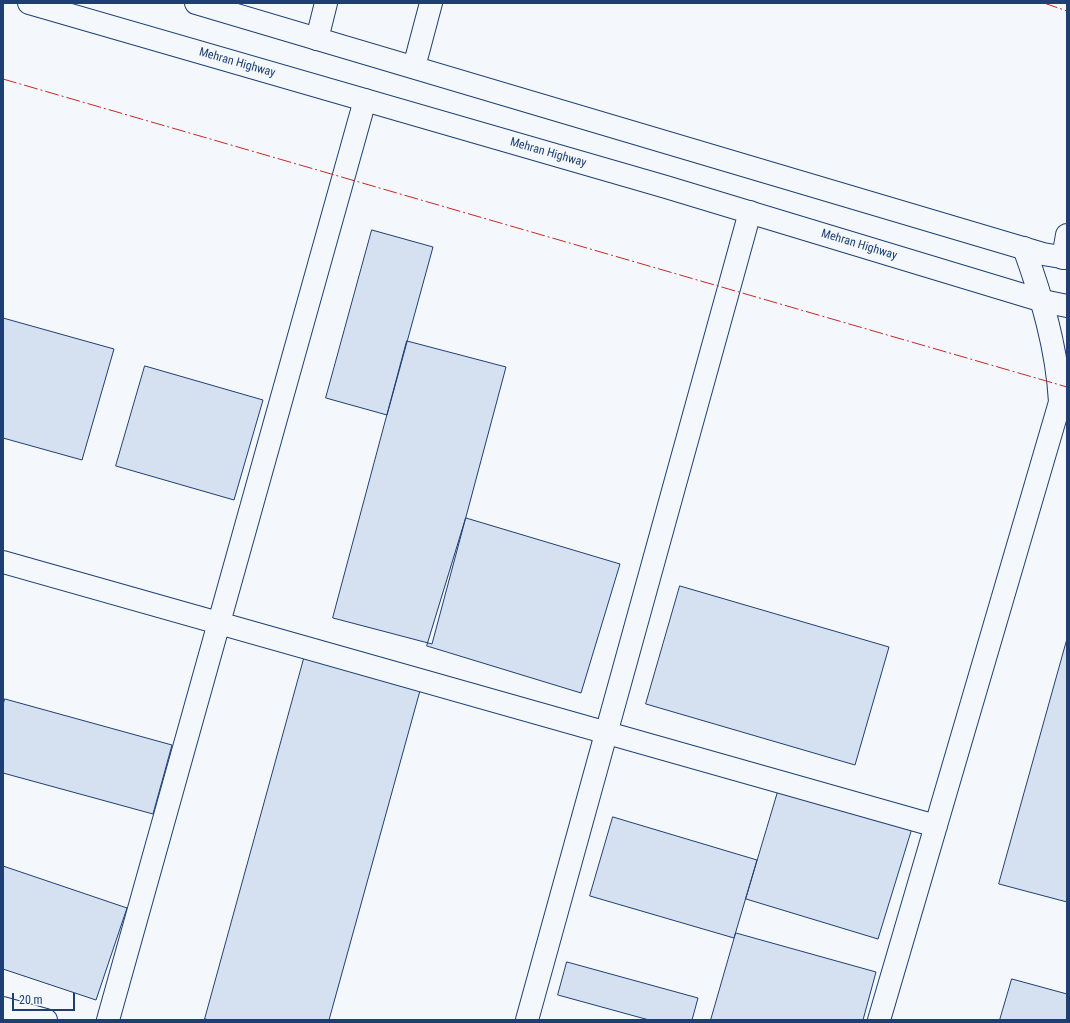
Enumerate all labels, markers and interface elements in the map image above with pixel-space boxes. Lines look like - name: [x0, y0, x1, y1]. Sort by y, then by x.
- street label: Mehran Highway: [197, 45, 277, 81]
- street label: Mehran Highway: [508, 135, 588, 171]
- street label: Mehran Highway: [819, 227, 899, 263]
- scale bar: [14, 985, 77, 1011]
- text: 20 m: [19, 993, 43, 1007]

